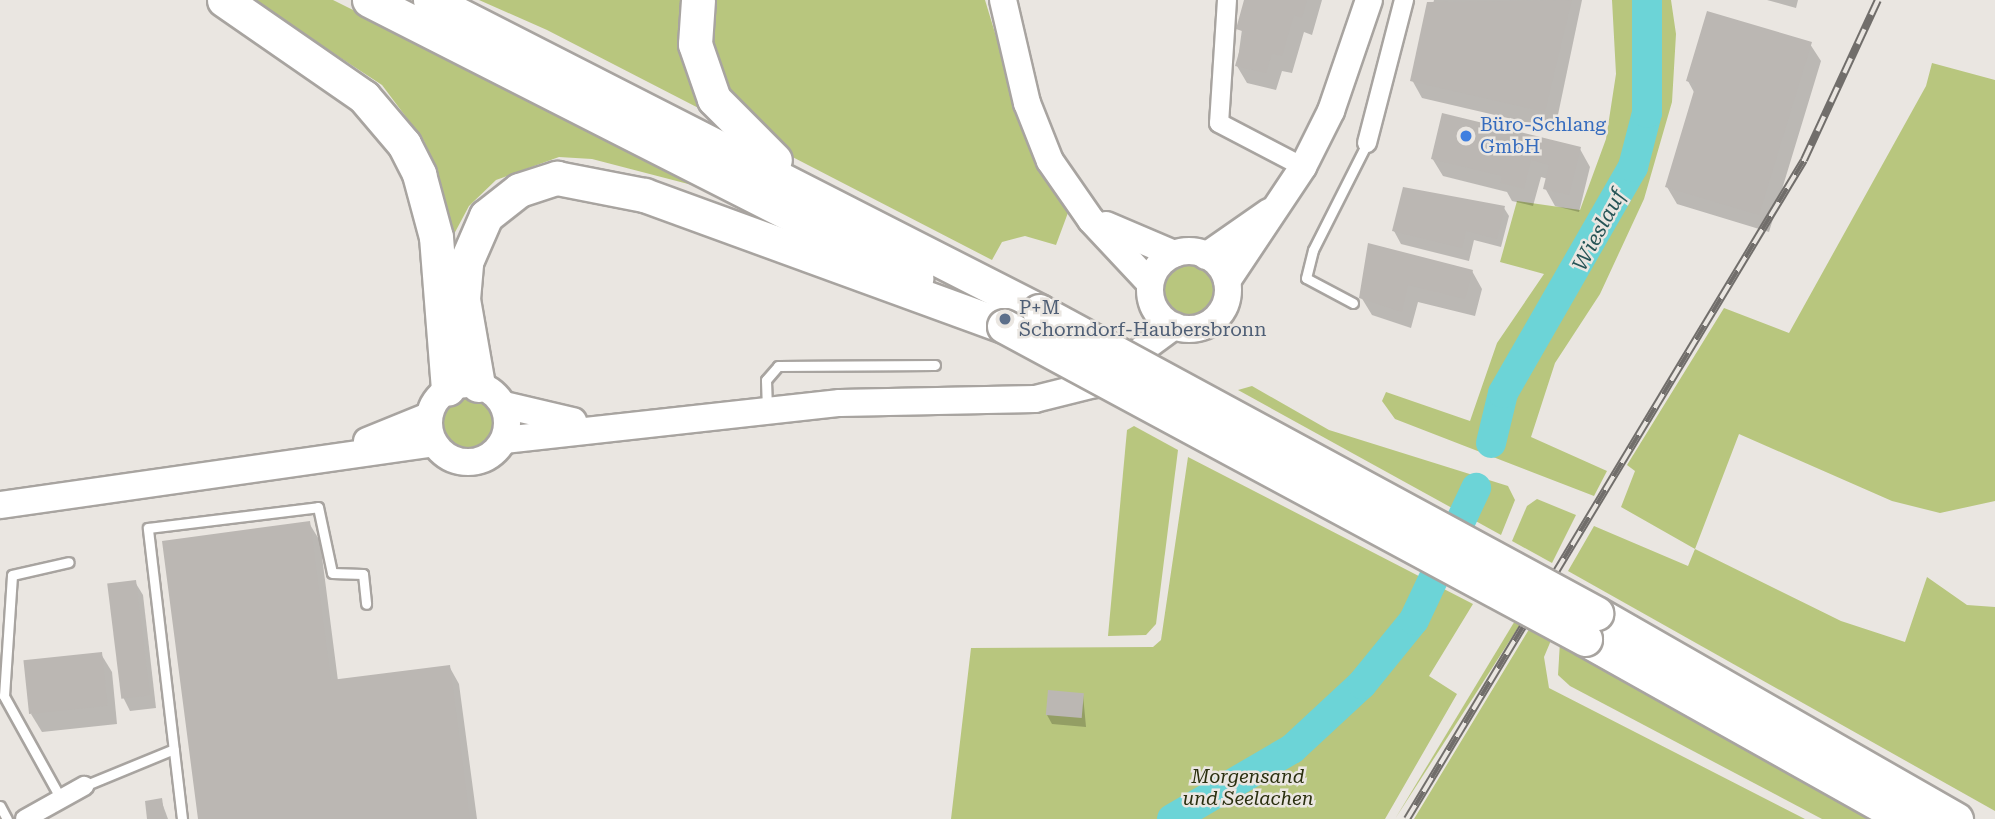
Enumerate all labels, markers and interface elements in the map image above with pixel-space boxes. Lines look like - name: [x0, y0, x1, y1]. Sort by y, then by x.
- place label: Büro-Schlang GmbH: [1480, 114, 1606, 158]
- marker: Büro-Schlang GmbH: [1458, 128, 1474, 144]
- water label: Wieslauf: [1567, 185, 1631, 275]
- place label: P+M Schorndorf-Haubersbronn: [1019, 297, 1266, 341]
- marker: P+M Schorndorf-Haubersbronn: [997, 311, 1013, 327]
- park label: Morgensand und Seelachen: [1183, 766, 1313, 810]

